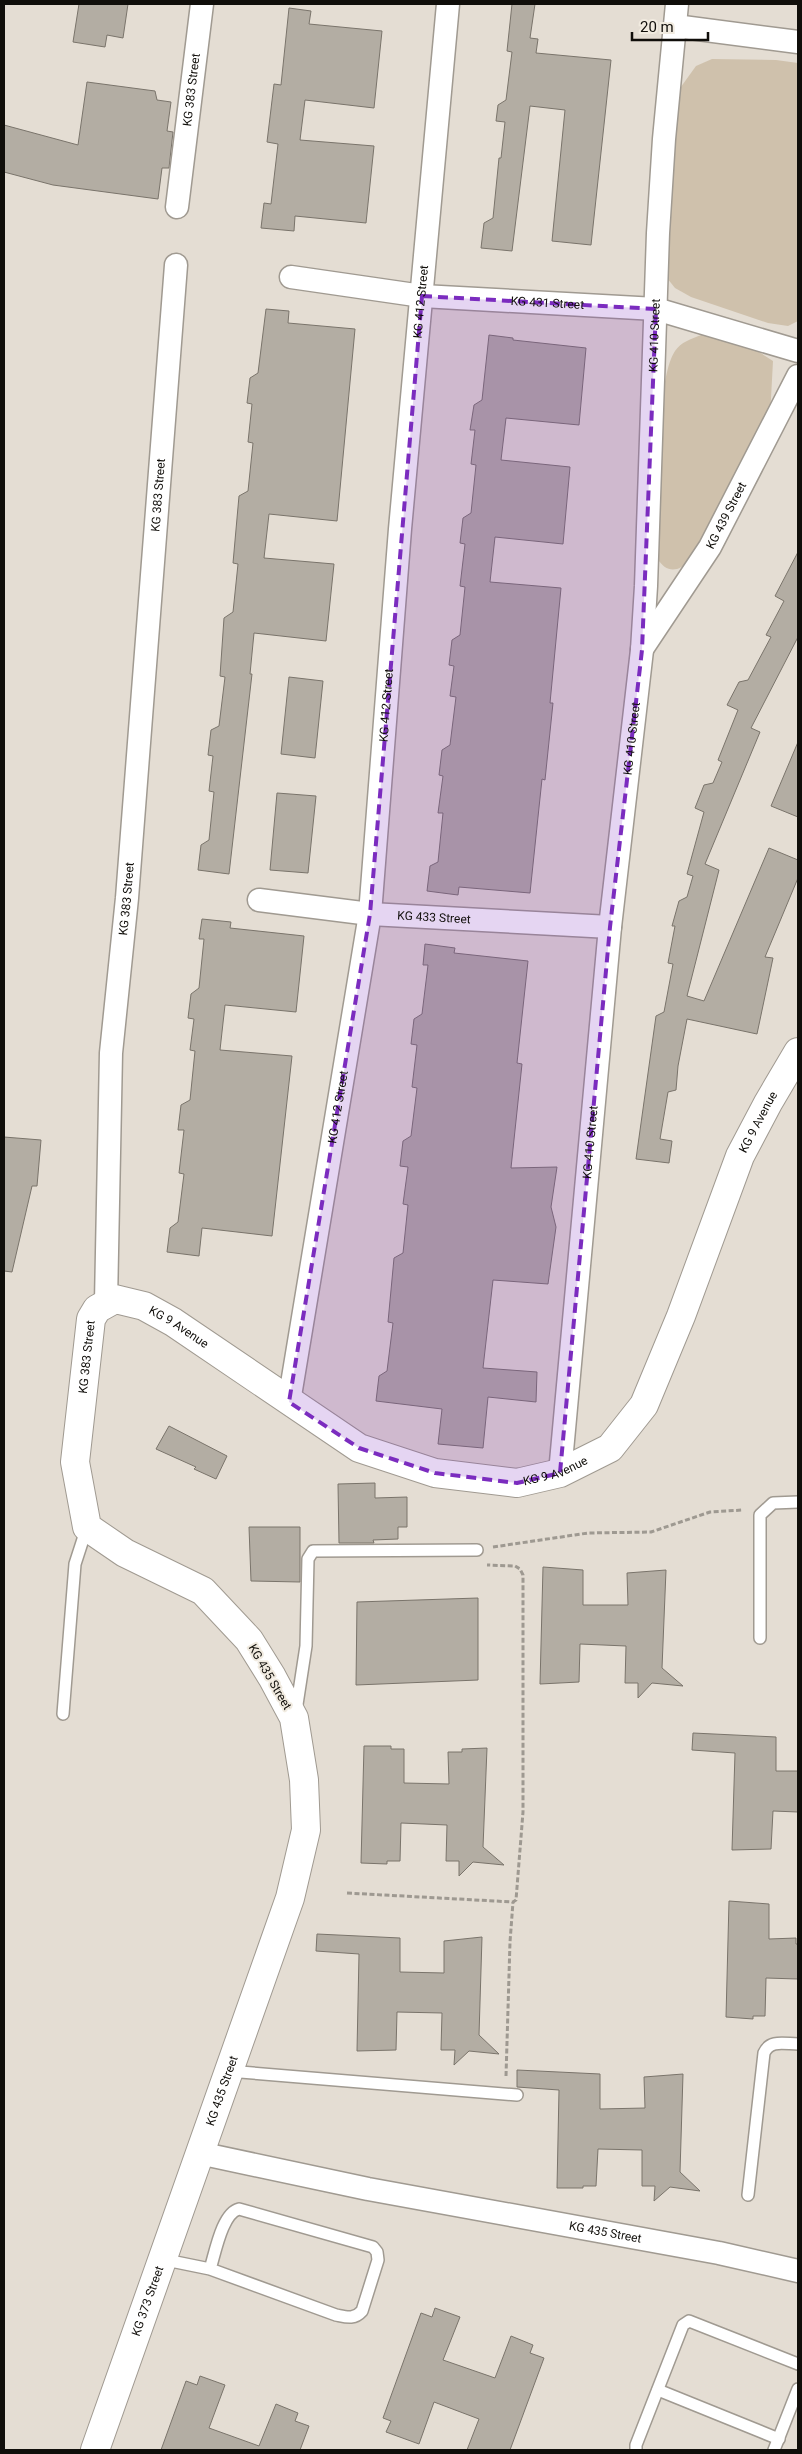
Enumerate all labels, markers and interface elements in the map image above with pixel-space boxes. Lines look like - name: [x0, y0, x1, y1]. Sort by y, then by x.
- scale bar: [632, 10, 708, 42]
- text: 20 m: [640, 18, 674, 36]
- street label: KG 383 Street: [180, 53, 203, 127]
- street label: KG 412 Street: [410, 265, 431, 339]
- street label: KG 431 Street: [510, 294, 585, 312]
- street label: KG 410 Street: [646, 298, 663, 372]
- street label: KG 383 Street: [148, 458, 168, 532]
- street label: KG 439 Street: [703, 480, 749, 551]
- street label: KG 412 Street: [376, 668, 396, 742]
- street label: KG 410 Street: [621, 701, 643, 776]
- street label: KG 383 Street: [116, 862, 137, 936]
- street label: KG 433 Street: [397, 908, 471, 926]
- street label: KG 412 Street: [325, 1070, 351, 1144]
- street label: KG 9 Avenue: [736, 1089, 780, 1155]
- street label: KG 410 Street: [580, 1105, 601, 1180]
- street label: KG 9 Avenue: [147, 1303, 211, 1351]
- street label: KG 383 Street: [76, 1320, 98, 1394]
- street label: KG 9 Avenue: [522, 1453, 590, 1488]
- street label: KG 435 Street: [246, 1642, 294, 1712]
- street label: KG 435 Street: [203, 2054, 241, 2128]
- street label: KG 435 Street: [568, 2219, 643, 2246]
- street label: KG 373 Street: [129, 2264, 166, 2338]

